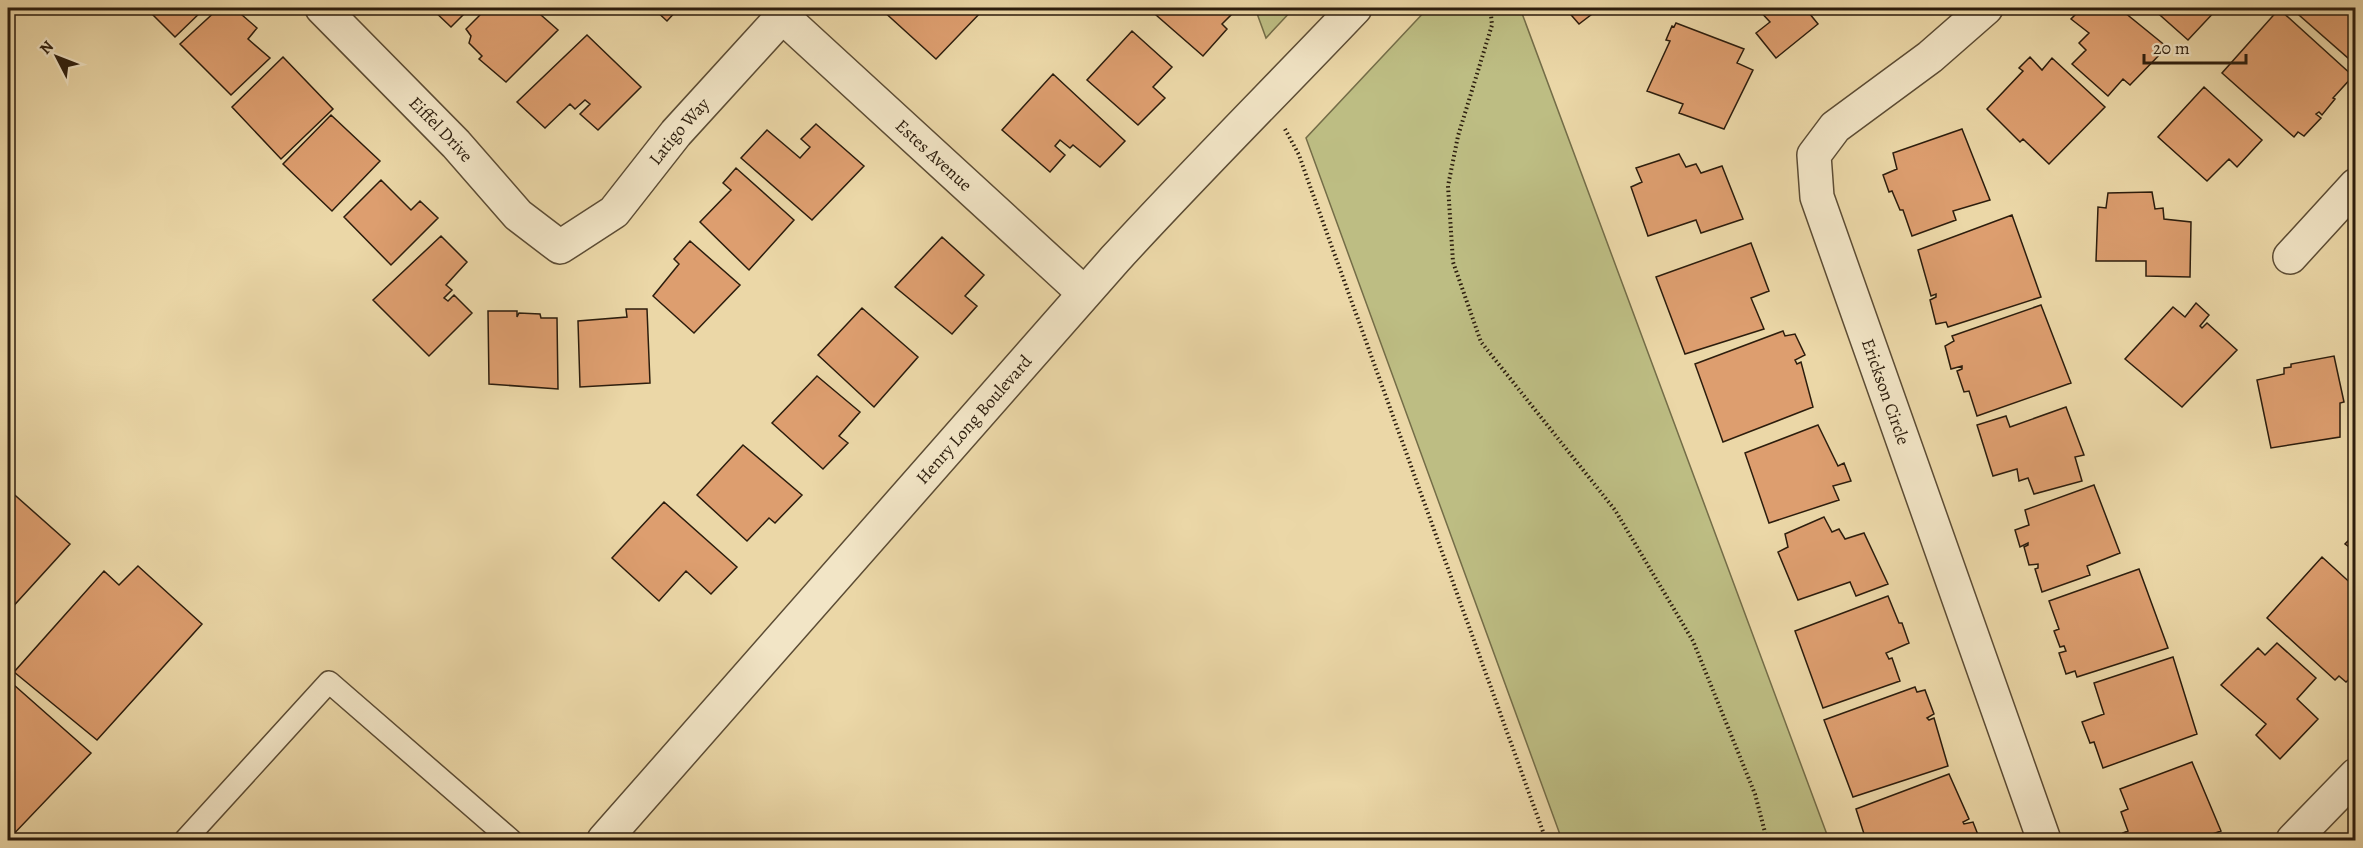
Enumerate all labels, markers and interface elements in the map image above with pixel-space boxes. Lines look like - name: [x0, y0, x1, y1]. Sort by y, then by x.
- north arrow: [27, 27, 87, 87]
- scale bar: [2144, 27, 2246, 65]
- text: N: [35, 36, 59, 59]
- text: 20 m: [2153, 36, 2190, 60]
- street label: Eiffel Drive: [404, 91, 478, 167]
- street label: Latigo Way: [643, 92, 715, 170]
- street label: Estes Avenue: [890, 114, 977, 197]
- street label: Erickson Circle: [1856, 335, 1916, 448]
- street label: Henry Long Boulevard: [910, 349, 1037, 489]

